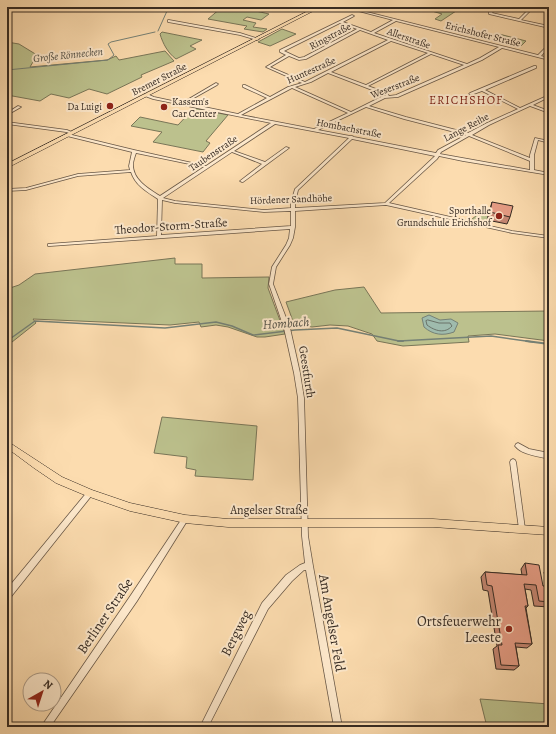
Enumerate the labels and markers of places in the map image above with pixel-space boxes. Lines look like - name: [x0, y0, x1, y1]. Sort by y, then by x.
- place label: Kassem's Car Center: [172, 95, 217, 120]
- place label: Da Luigi: [67, 100, 102, 113]
- marker: Da Luigi: [105, 101, 115, 111]
- marker: Kassem's Car Center: [159, 102, 169, 112]
- place label: Sporthalle Grundschule Erichshof: [397, 204, 493, 229]
- marker: Sporthalle Grundschule Erichshof: [494, 211, 504, 221]
- place label: Ortsfeuerwehr Leeste: [417, 612, 502, 647]
- marker: Ortsfeuerwehr Leeste: [504, 624, 514, 634]

